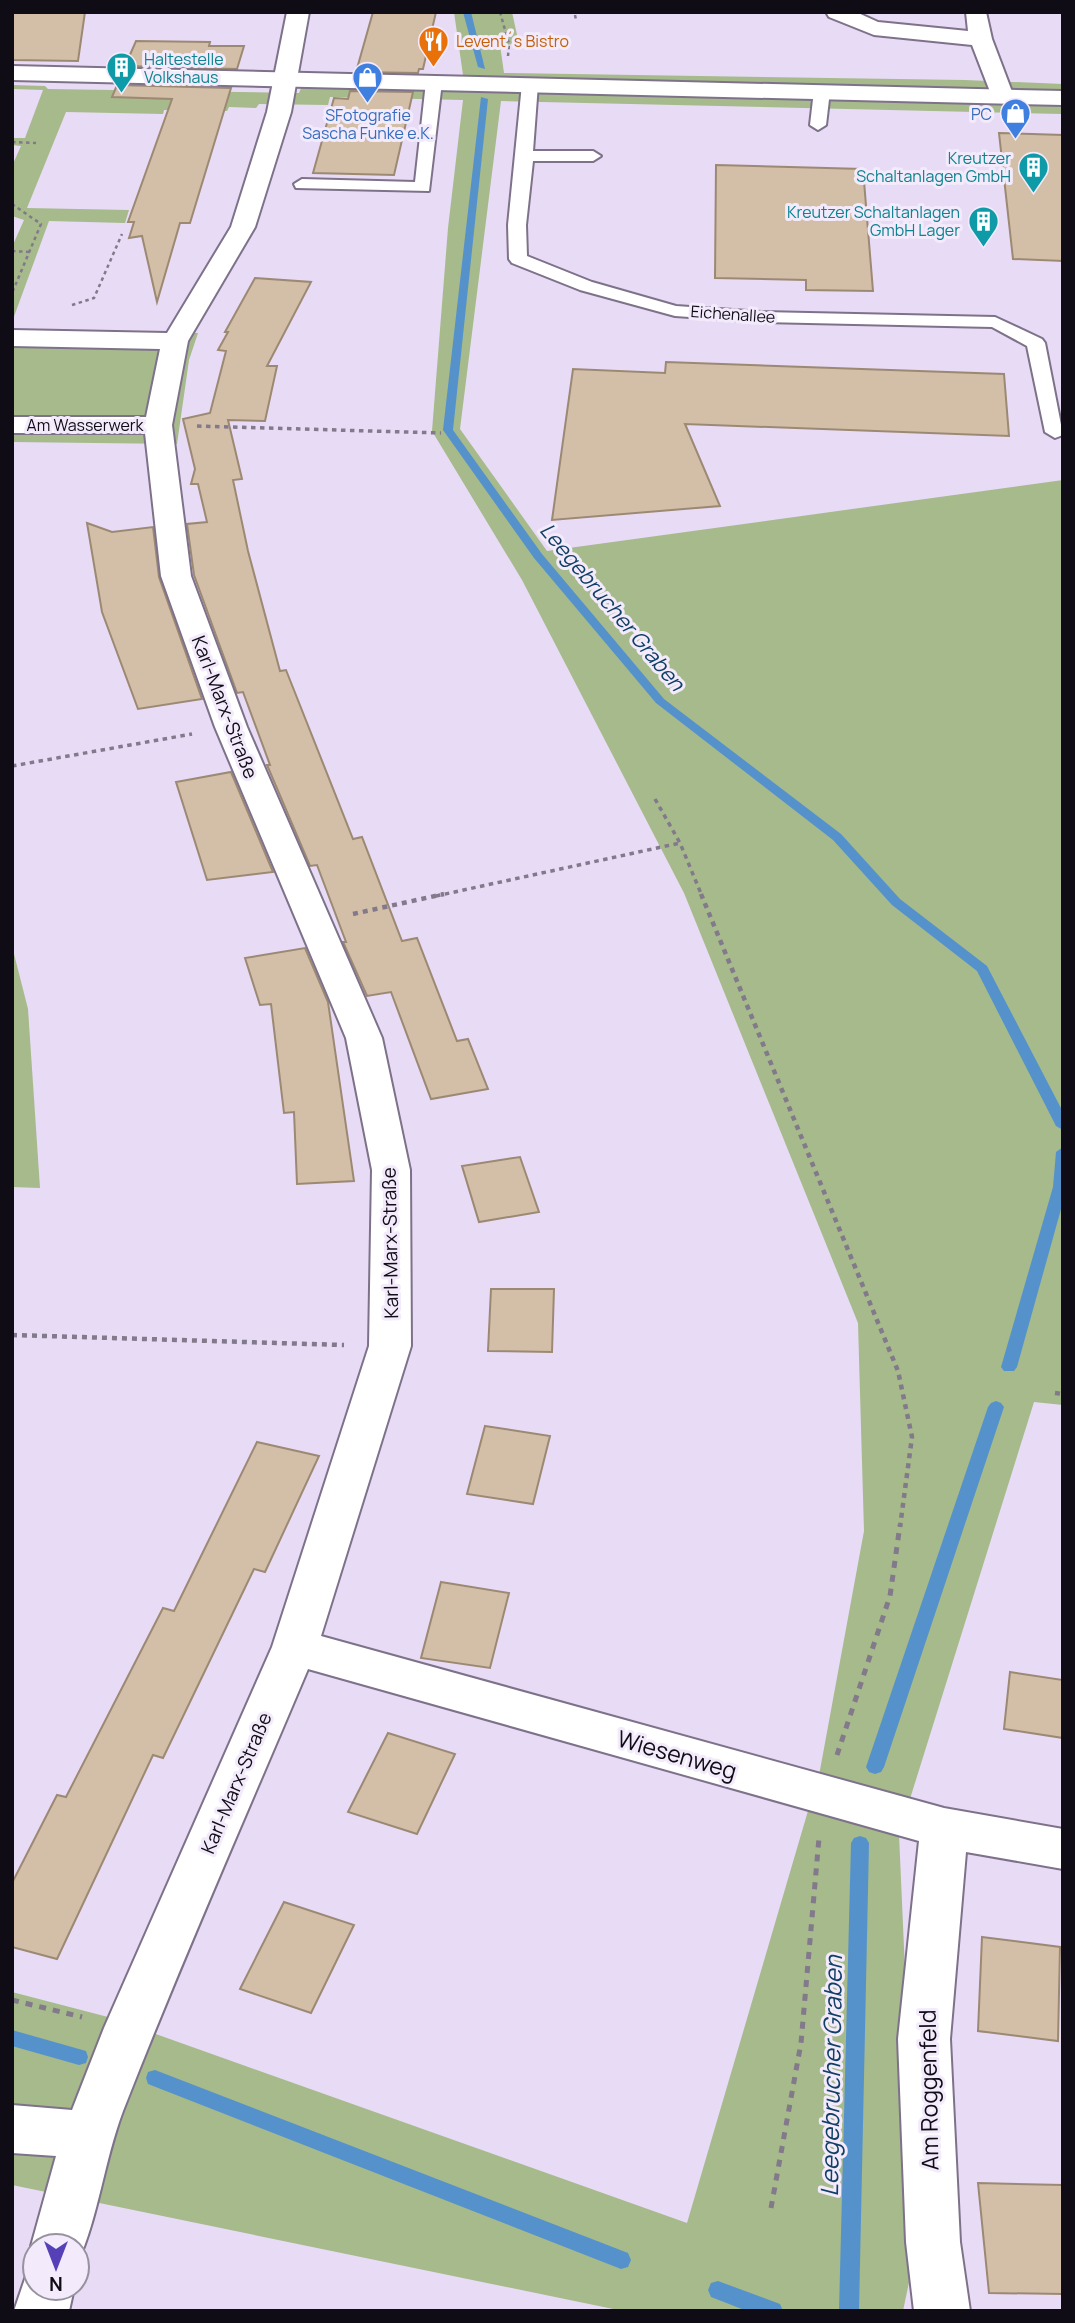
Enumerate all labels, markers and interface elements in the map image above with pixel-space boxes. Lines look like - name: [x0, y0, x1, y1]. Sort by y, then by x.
- restaurant icon: Levent´s Bistro: [416, 24, 450, 68]
- place label: Levent´s Bistro: [456, 30, 569, 52]
- place label: Haltestelle Volkshaus: [144, 48, 224, 88]
- building icon: Haltestelle Volkshaus: [104, 51, 138, 95]
- shop icon: SFotografie Sascha Funke e.K.: [351, 61, 385, 105]
- shop icon: PC: [998, 97, 1032, 141]
- place label: PC: [971, 103, 992, 125]
- place label: SFotografie Sascha Funke e.K.: [302, 104, 434, 144]
- place label: Kreutzer Schaltanlagen GmbH: [856, 147, 1011, 187]
- building icon: Kreutzer Schaltanlagen GmbH: [1017, 150, 1051, 194]
- place label: Kreutzer Schaltanlagen GmbH Lager: [787, 201, 960, 241]
- building icon: Kreutzer Schaltanlagen GmbH Lager: [966, 204, 1000, 248]
- street label: Eichenallee: [690, 300, 776, 328]
- street label: Am Wasserwerk: [27, 414, 145, 436]
- water label: Leegebrucher Graben: [534, 517, 692, 697]
- street label: Karl-Marx-Straße: [186, 632, 264, 782]
- street label: Karl-Marx-Straße: [376, 1167, 404, 1319]
- street label: Karl-Marx-Straße: [194, 1708, 278, 1858]
- street label: Wiesenweg: [614, 1722, 741, 1786]
- water label: Leegebrucher Graben: [812, 1954, 849, 2197]
- street label: Am Roggenfeld: [911, 2009, 945, 2171]
- north arrow: [21, 2232, 91, 2302]
- text: N: [49, 2271, 63, 2297]

